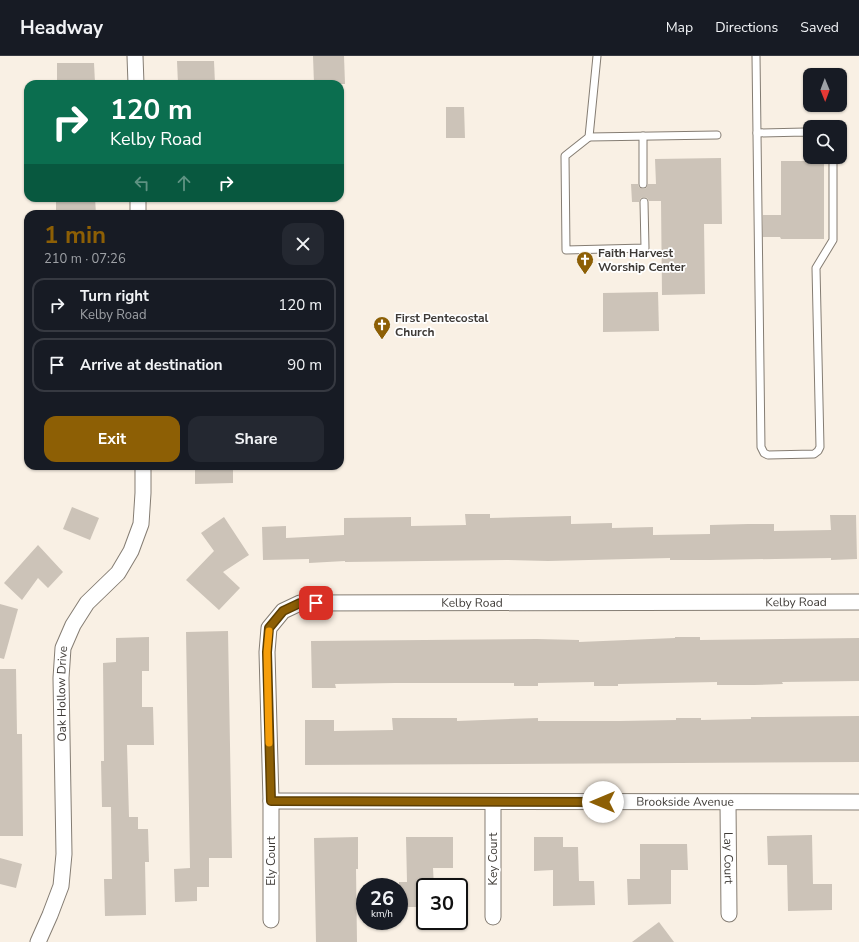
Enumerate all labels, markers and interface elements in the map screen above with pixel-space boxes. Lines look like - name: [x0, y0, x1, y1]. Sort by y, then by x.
- text: Headway: [20, 15, 103, 41]
- text: Map: [666, 18, 693, 37]
- text: Directions: [715, 18, 778, 37]
- text: Saved: [800, 18, 839, 37]
- north arrow: [803, 68, 847, 112]
- map controls: [803, 68, 847, 164]
- text: 120 m: [110, 91, 193, 129]
- icon: right: [44, 96, 96, 148]
- button: search: [803, 120, 847, 164]
- text: Kelby Road: [110, 127, 202, 151]
- icon: left: [131, 172, 153, 194]
- icon: ahead: [173, 172, 195, 194]
- icon: right: [215, 172, 237, 194]
- text: 1 min: [44, 219, 106, 251]
- button: close: [282, 223, 324, 265]
- place label: Faith Harvest Worship Center: [598, 245, 686, 275]
- text: 210 m · 07:26: [44, 250, 126, 268]
- church icon: Faith Harvest Worship Center: [575, 250, 595, 275]
- text: Turn right: [80, 286, 149, 306]
- icon: right: [46, 294, 68, 316]
- text: 120 m: [278, 295, 322, 315]
- text: Kelby Road: [80, 306, 147, 324]
- place label: First Pentecostal Church: [395, 310, 489, 340]
- church icon: First Pentecostal Church: [372, 315, 392, 340]
- icon: arrive: [46, 354, 68, 376]
- text: Arrive at destination: [80, 355, 223, 375]
- text: 90 m: [287, 355, 322, 375]
- button: Exit: [44, 416, 180, 462]
- button: Share: [188, 416, 324, 462]
- pin: [299, 586, 333, 620]
- icon: arrive: [305, 592, 327, 614]
- street label: Kelby Road: [765, 594, 827, 610]
- street label: Kelby Road: [441, 595, 503, 611]
- street label: Oak Hollow Drive: [53, 645, 71, 742]
- position arrow: [582, 781, 624, 823]
- street label: Brookside Avenue: [636, 794, 734, 810]
- street label: Key Court: [485, 832, 501, 885]
- street label: Lay Court: [720, 832, 737, 885]
- street label: Ely Court: [263, 835, 279, 886]
- speed limit sign: 30: [416, 878, 468, 930]
- text: 26: [370, 885, 394, 912]
- text: km/h: [371, 907, 393, 921]

